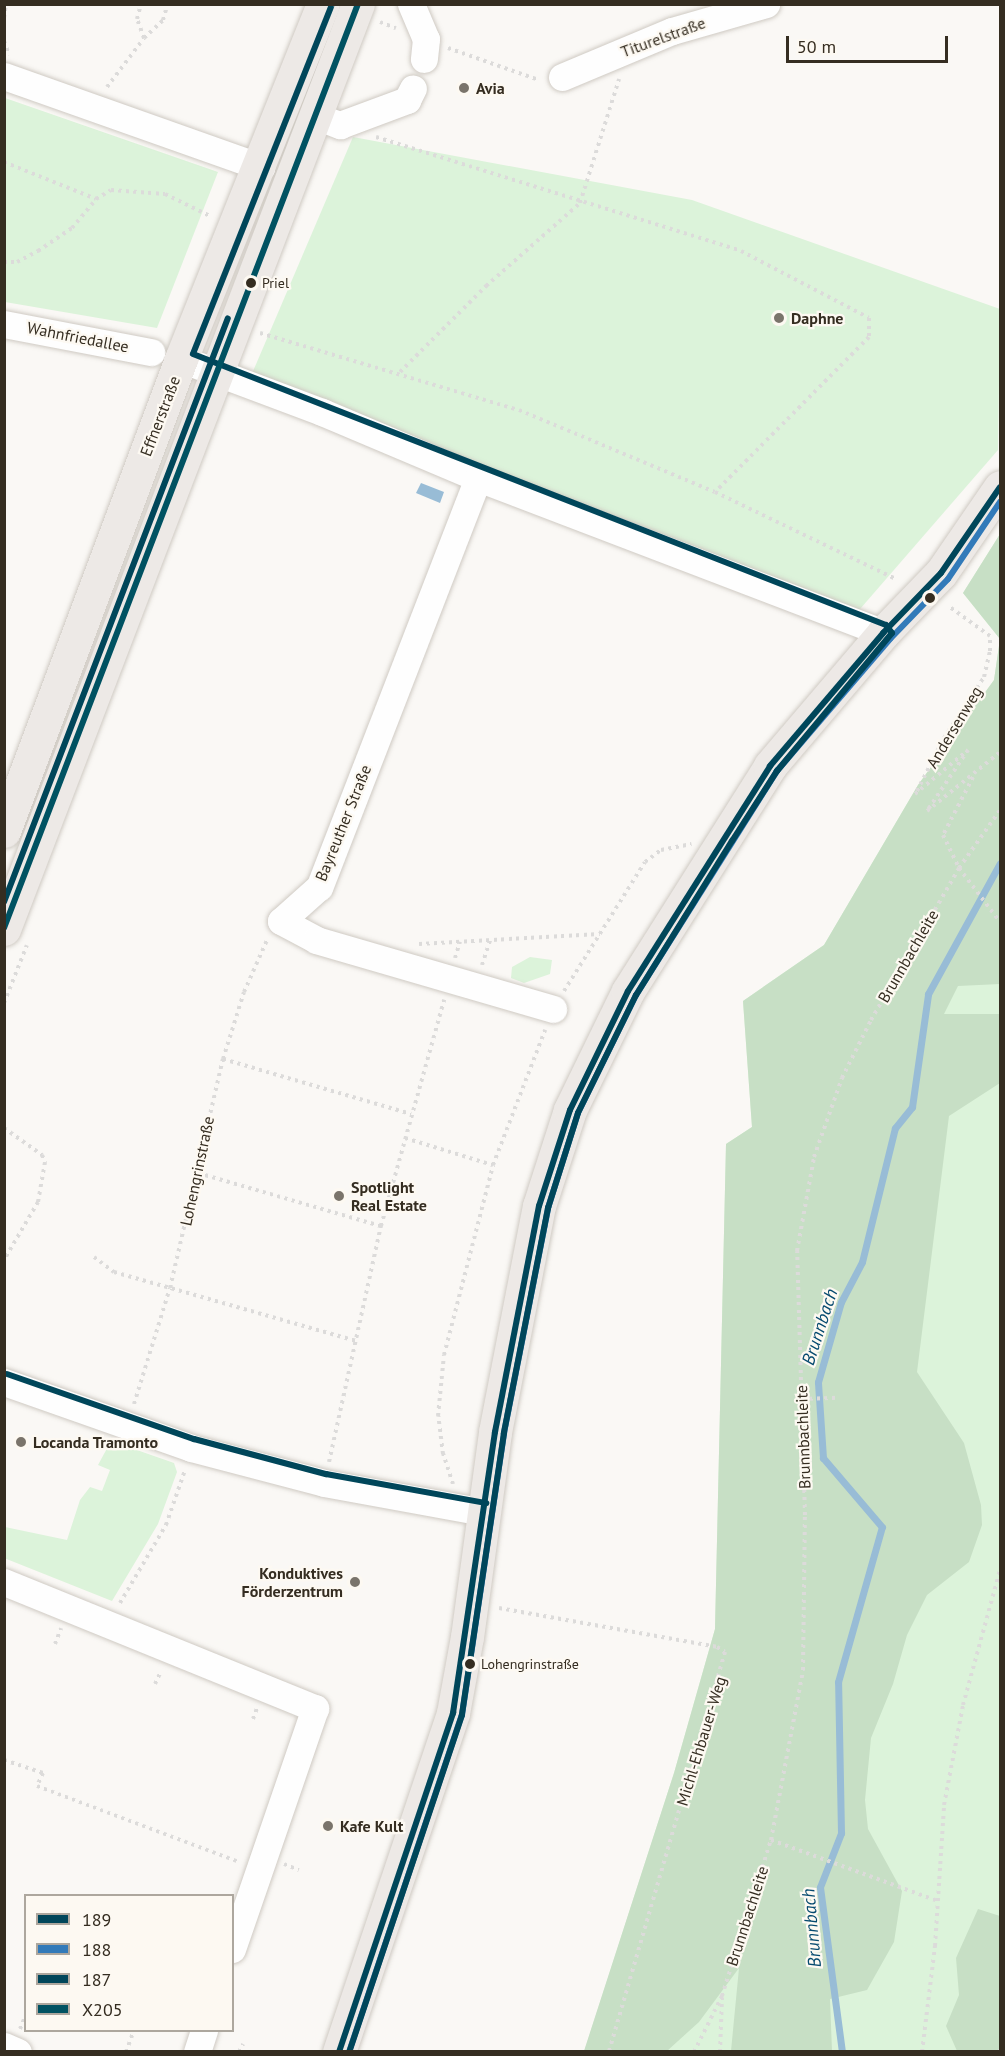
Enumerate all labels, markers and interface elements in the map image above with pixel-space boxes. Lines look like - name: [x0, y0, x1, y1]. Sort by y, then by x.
- street label: Titurelstraße: [618, 13, 708, 61]
- scale bar: [789, 24, 951, 62]
- text: 50 m: [797, 35, 836, 58]
- place label: Avia: [476, 78, 505, 98]
- marker: Avia: [457, 81, 471, 95]
- place label: Priel: [262, 275, 289, 291]
- marker: Priel: [245, 277, 257, 289]
- place label: Daphne: [791, 308, 843, 328]
- marker: Daphne: [772, 311, 786, 325]
- street label: Wahnfriedallee: [26, 318, 130, 356]
- street label: Effnerstraße: [136, 373, 184, 459]
- unlabelled marker: [924, 592, 936, 604]
- street label: Andersenweg: [922, 683, 986, 771]
- street label: Bayreuther Straße: [311, 762, 375, 884]
- street label: Brunnbachleite: [874, 906, 942, 1006]
- street label: Lohengrinstraße: [176, 1114, 218, 1228]
- place label: Spotlight Real Estate: [351, 1177, 427, 1215]
- marker: Spotlight Real Estate: [332, 1189, 346, 1203]
- water label: Brunnbach: [798, 1286, 842, 1368]
- street label: Brunnbachleite: [792, 1385, 814, 1489]
- place label: Locanda Tramonto: [33, 1432, 159, 1452]
- marker: Locanda Tramonto: [14, 1435, 28, 1449]
- place label: Konduktives Förderzentrum: [242, 1563, 343, 1601]
- marker: Konduktives Förderzentrum: [348, 1575, 362, 1589]
- place label: Lohengrinstraße: [481, 1656, 579, 1672]
- marker: Lohengrinstraße: [464, 1658, 476, 1670]
- street label: Michl-Ehbauer-Weg: [672, 1674, 730, 1808]
- place label: Kafe Kult: [340, 1816, 403, 1836]
- marker: Kafe Kult: [321, 1819, 335, 1833]
- street label: Brunnbachleite: [722, 1864, 772, 1968]
- water label: Brunnbach: [798, 1888, 826, 1968]
- legend: [24, 1894, 234, 2032]
- text: 189: [82, 1908, 111, 1931]
- text: 188: [82, 1938, 111, 1961]
- text: 187: [82, 1968, 111, 1991]
- text: X205: [82, 1998, 123, 2021]

